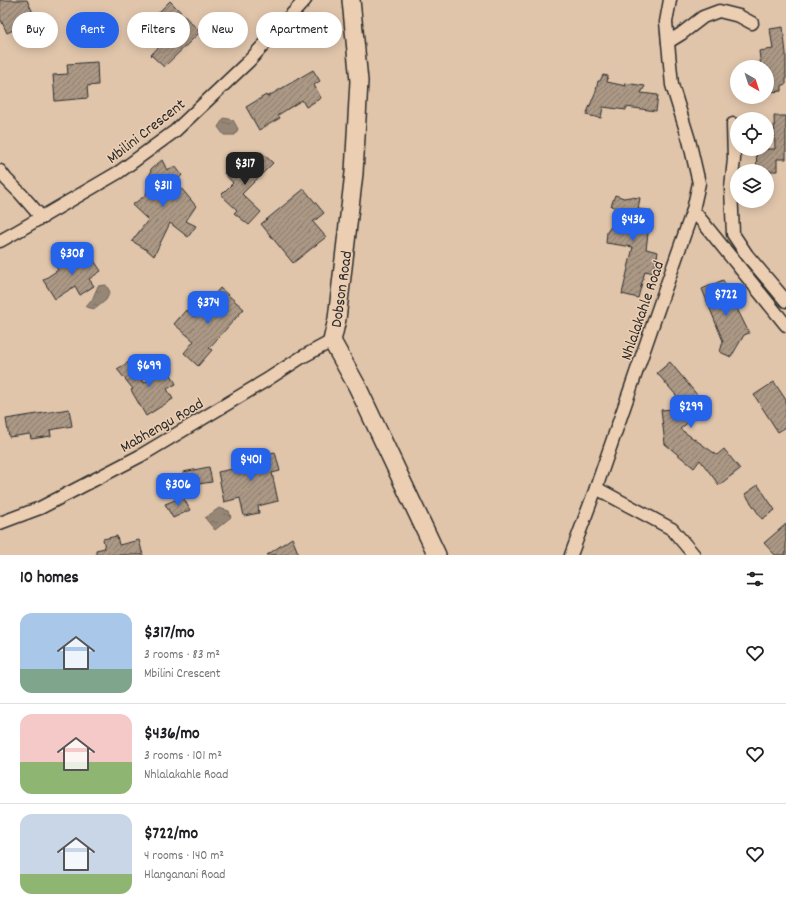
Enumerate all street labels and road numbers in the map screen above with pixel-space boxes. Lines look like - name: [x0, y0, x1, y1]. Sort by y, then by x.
- street label: Mbilini Crescent: [102, 94, 191, 170]
- street label: Dobson Road: [326, 250, 359, 329]
- street label: Nhlalakahle Road: [616, 258, 671, 364]
- street label: Mabhengu Road: [116, 393, 208, 459]

